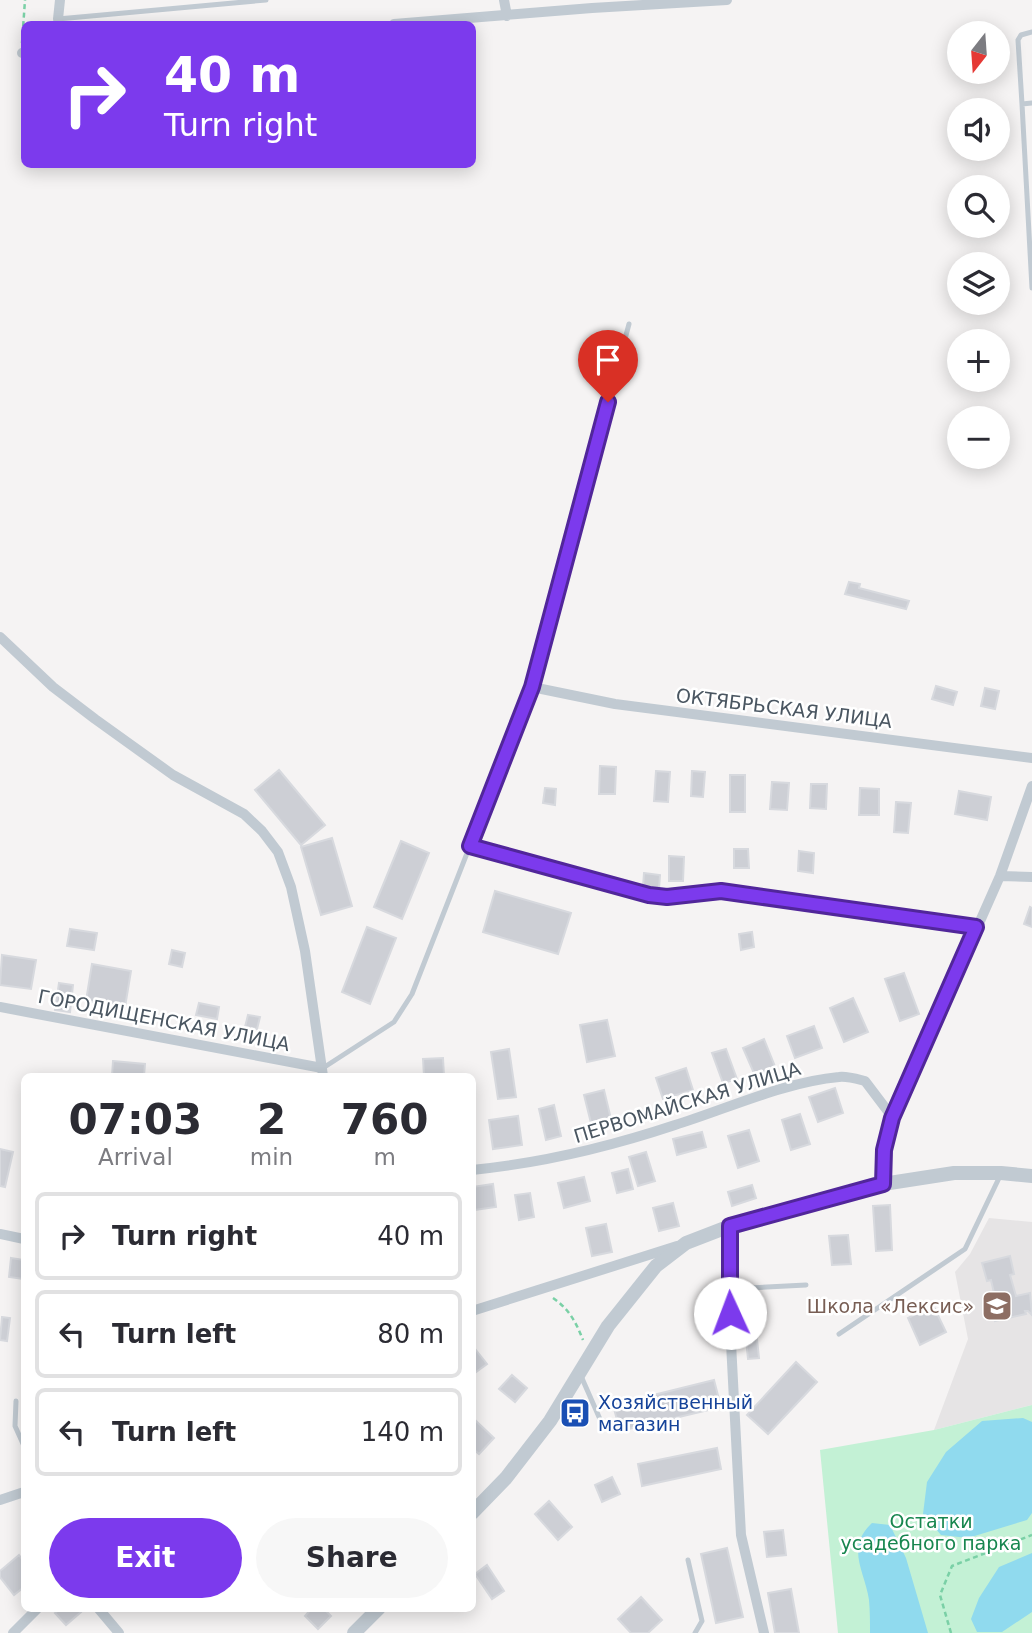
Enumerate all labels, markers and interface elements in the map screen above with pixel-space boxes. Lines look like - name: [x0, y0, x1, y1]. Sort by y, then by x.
- north arrow: [947, 21, 1010, 84]
- map controls: [947, 21, 1010, 469]
- text: 40 m: [164, 47, 300, 104]
- icon: right: [49, 49, 140, 140]
- button: sound: [947, 98, 1010, 161]
- text: Turn right: [164, 106, 317, 144]
- button: search: [947, 175, 1010, 238]
- button: layers: [947, 252, 1010, 315]
- button: +: [947, 329, 1010, 392]
- pin: [578, 330, 638, 402]
- icon: arrive: [589, 341, 627, 379]
- button: −: [947, 406, 1010, 469]
- street label: ОКТЯБРЬСКАЯ УЛИЦА: [675, 684, 893, 732]
- street label: ГОРОДИЩЕНСКАЯ УЛИЦА: [36, 985, 292, 1055]
- street label: ПЕРВОМАЙСКАЯ УЛИЦА: [571, 1057, 803, 1147]
- text: 07:03: [69, 1095, 202, 1144]
- text: 2: [257, 1095, 286, 1144]
- text: 760: [341, 1095, 428, 1144]
- text: Arrival: [98, 1144, 173, 1170]
- text: min: [250, 1144, 293, 1170]
- text: m: [373, 1144, 396, 1170]
- icon: right: [53, 1217, 91, 1255]
- text: Turn right: [112, 1221, 257, 1251]
- text: 40 m: [377, 1221, 444, 1251]
- position arrow: [693, 1276, 767, 1350]
- school or university icon: Школа «Лексис»: [980, 1289, 1014, 1323]
- place label: Школа «Лексис»: [807, 1295, 974, 1317]
- icon: left: [53, 1315, 91, 1353]
- text: Turn left: [112, 1319, 236, 1349]
- text: 80 m: [377, 1319, 444, 1349]
- place label: Хозяйственный магазин: [598, 1391, 753, 1435]
- bus stop icon: Хозяйственный магазин: [558, 1396, 592, 1430]
- icon: left: [53, 1413, 91, 1451]
- text: Turn left: [112, 1417, 236, 1447]
- text: 140 m: [361, 1417, 444, 1447]
- park label: Остатки усадебного парка: [841, 1510, 1021, 1554]
- button: Exit: [49, 1518, 242, 1598]
- button: Share: [256, 1518, 448, 1598]

